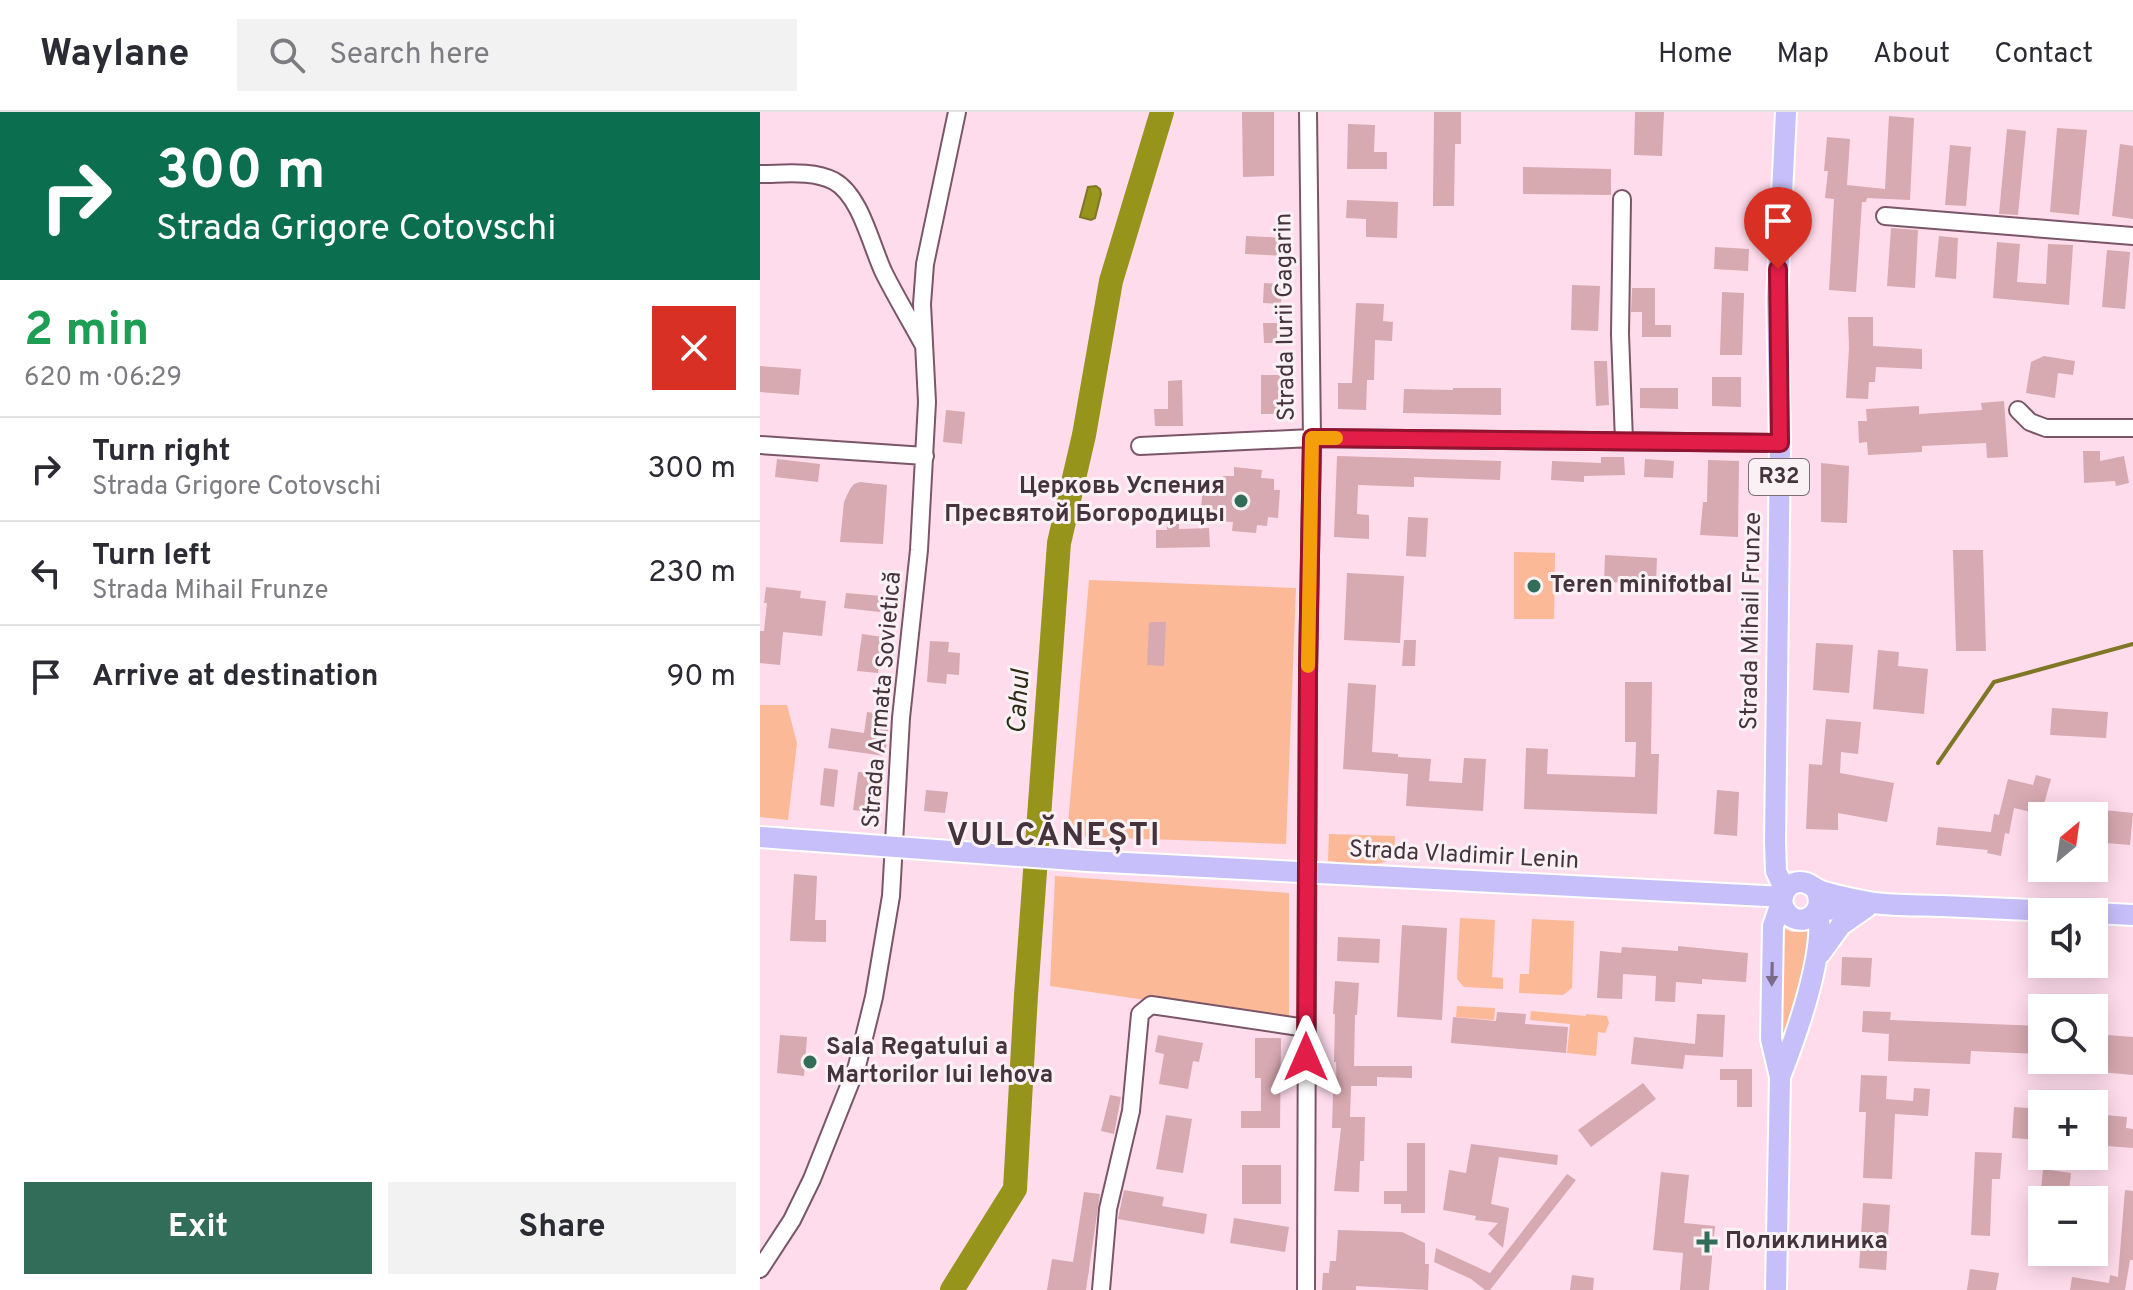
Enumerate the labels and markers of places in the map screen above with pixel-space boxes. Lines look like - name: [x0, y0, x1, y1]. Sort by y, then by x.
- pin: [1744, 187, 1812, 269]
- place label: Церковь Успения Пресвятой Богородицы: [944, 472, 1225, 530]
- marker: Церковь Успения Пресвятой Богородицы: [1232, 492, 1250, 510]
- place label: Teren minifotbal: [1550, 571, 1732, 601]
- marker: Teren minifotbal: [1525, 577, 1543, 595]
- place label: Sala Regatului a Martorilor lui Iehova: [826, 1033, 1053, 1091]
- marker: Sala Regatului a Martorilor lui Iehova: [801, 1053, 819, 1071]
- place label: Поликлиника: [1725, 1227, 1888, 1257]
- marker: Поликлиника: [1696, 1231, 1718, 1253]

